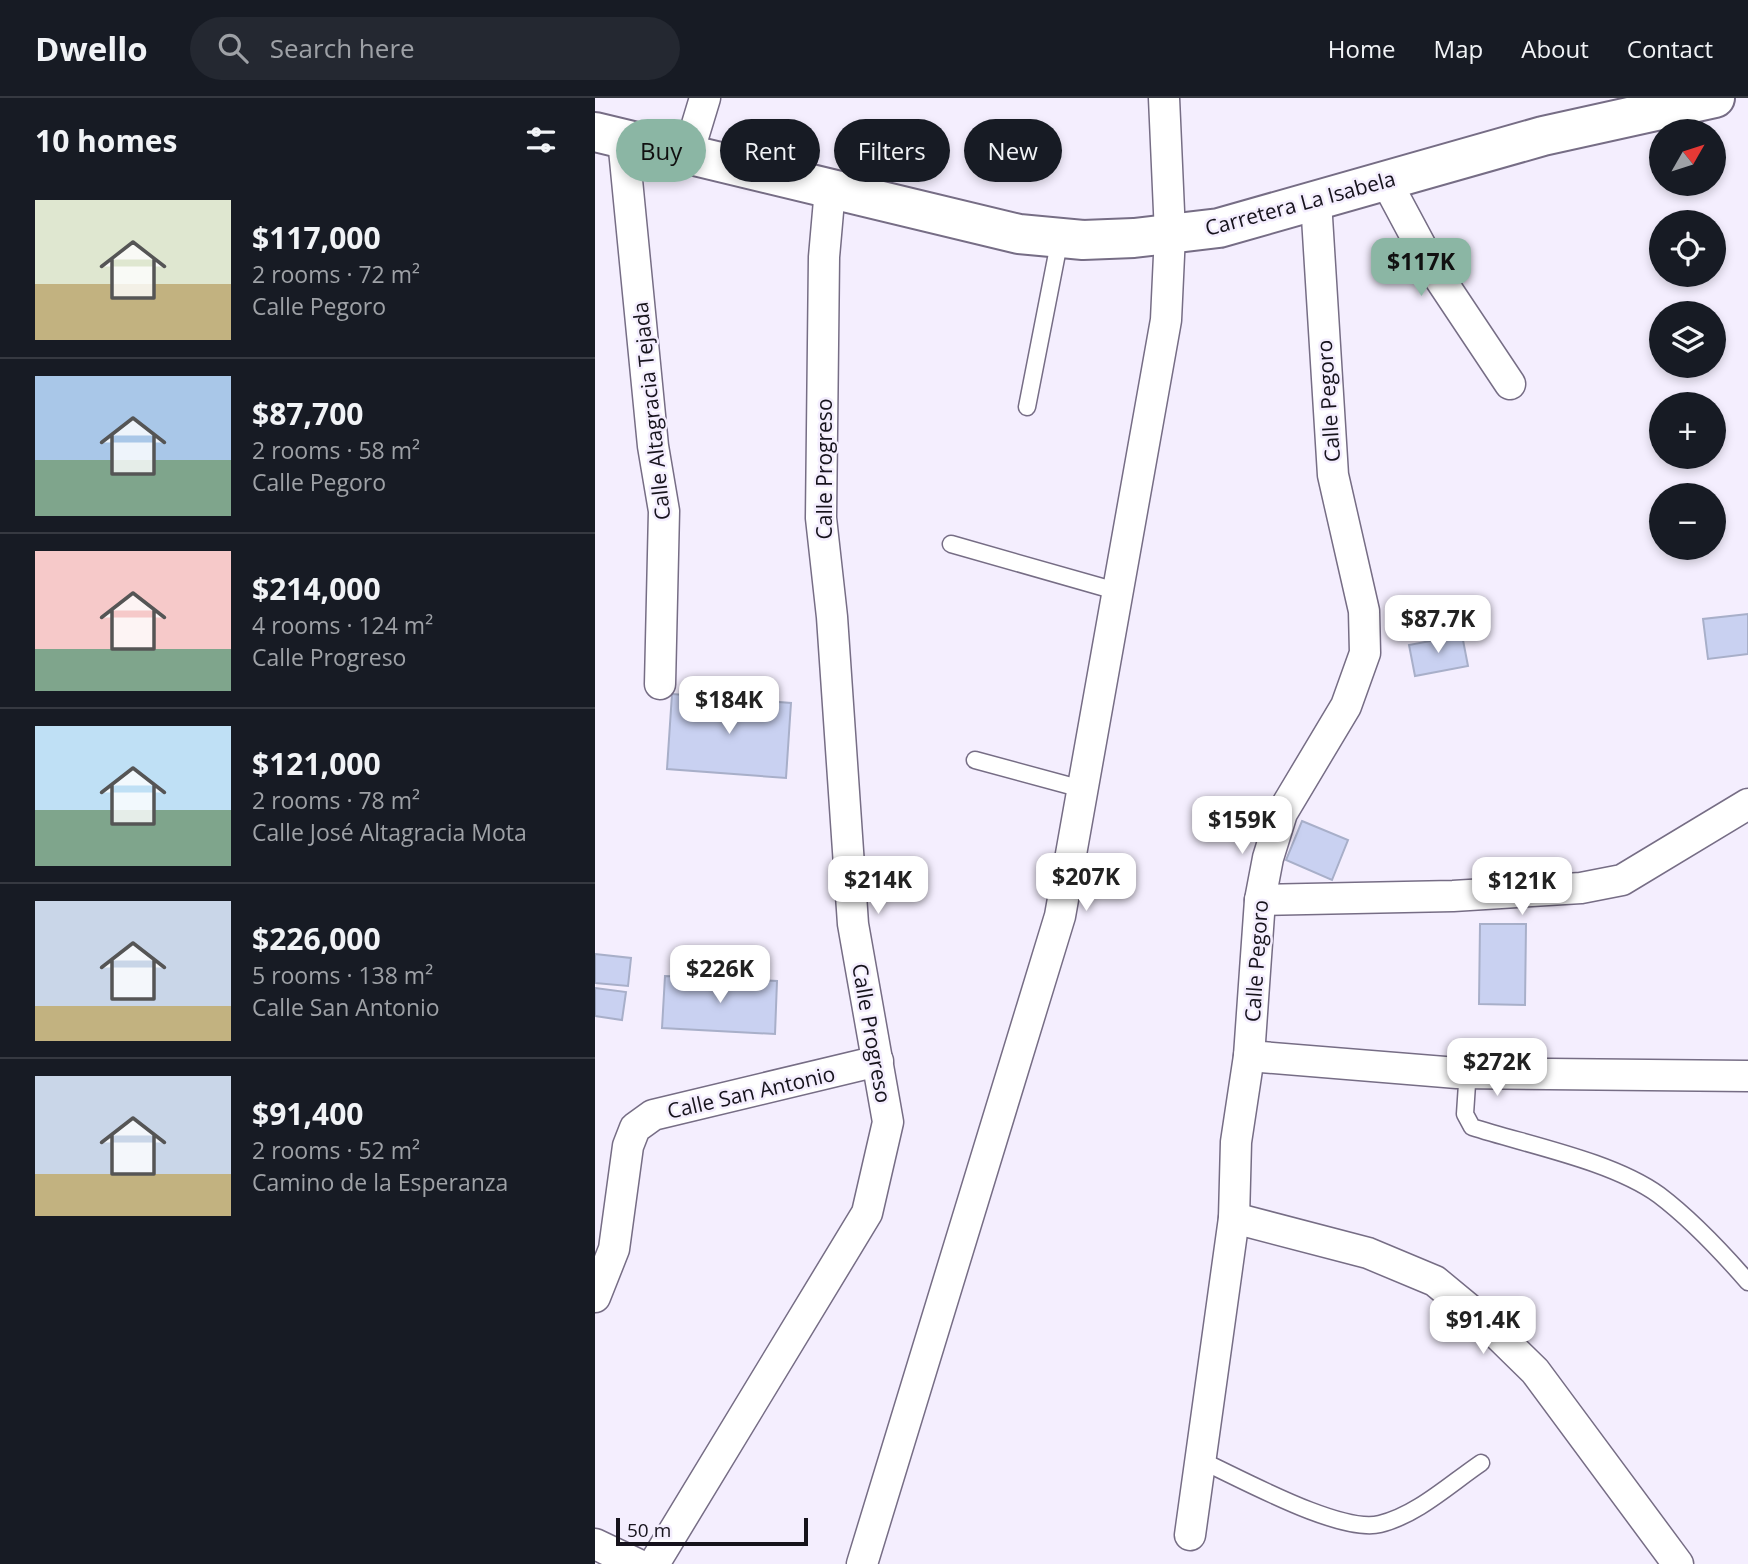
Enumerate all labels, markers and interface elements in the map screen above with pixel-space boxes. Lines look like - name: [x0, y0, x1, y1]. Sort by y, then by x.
- search box: [190, 17, 680, 80]
- text: Dwello: [35, 26, 148, 71]
- icon: search: [214, 29, 252, 67]
- text: Search here: [270, 30, 415, 66]
- text: Home: [1328, 32, 1396, 65]
- text: Map: [1434, 32, 1483, 65]
- text: About: [1521, 32, 1589, 65]
- text: Contact: [1627, 32, 1713, 65]
- chip: Buy: [616, 119, 706, 182]
- chip: Rent: [720, 119, 820, 182]
- chip: Filters: [834, 119, 950, 182]
- chip: New: [964, 119, 1062, 182]
- north arrow: [1649, 119, 1725, 196]
- map controls: [1649, 119, 1726, 560]
- text: 10 homes: [35, 120, 178, 161]
- icon: filters: [522, 121, 560, 159]
- street label: Carretera La Isabela: [1202, 164, 1398, 242]
- button: locate: [1649, 210, 1726, 287]
- text: $117,000: [252, 217, 381, 258]
- icon: home: [91, 228, 175, 312]
- pin: $117K: [1372, 238, 1470, 298]
- text: $117K: [1387, 245, 1455, 277]
- text: 2 rooms · 72 m²: [252, 258, 420, 290]
- text: Calle Pegoro: [252, 290, 386, 322]
- street label: Calle Altagracia Tejada: [626, 300, 676, 522]
- button: layers: [1649, 301, 1726, 378]
- street label: Calle Pegoro: [1310, 339, 1346, 463]
- button: +: [1649, 392, 1726, 469]
- text: $87,700: [252, 393, 363, 434]
- street label: Calle Progreso: [810, 398, 838, 540]
- icon: home: [91, 404, 175, 488]
- text: 2 rooms · 58 m²: [252, 434, 420, 466]
- text: Calle Pegoro: [252, 466, 386, 498]
- button: −: [1649, 483, 1726, 560]
- text: $214,000: [252, 568, 381, 609]
- icon: home: [91, 579, 175, 663]
- pin: $87.7K: [1381, 596, 1495, 655]
- text: $87.7K: [1401, 602, 1475, 634]
- text: 4 rooms · 124 m²: [252, 609, 433, 641]
- text: Calle Progreso: [252, 641, 406, 673]
- pin: $184K: [680, 676, 778, 736]
- text: $184K: [695, 683, 763, 715]
- text: $121,000: [252, 743, 381, 784]
- icon: home: [91, 754, 175, 838]
- text: 2 rooms · 78 m²: [252, 784, 420, 816]
- pin: $159K: [1193, 796, 1291, 856]
- text: $159K: [1208, 803, 1276, 835]
- text: Calle José Altagracia Mota: [252, 816, 527, 848]
- pin: $207K: [1037, 854, 1135, 913]
- pin: $214K: [829, 856, 927, 916]
- pin: $121K: [1473, 858, 1571, 917]
- text: $207K: [1052, 860, 1120, 892]
- text: $214K: [844, 863, 912, 895]
- text: $121K: [1488, 864, 1556, 896]
- street label: Calle Pegoro: [1238, 899, 1274, 1023]
- text: $226,000: [252, 918, 381, 959]
- icon: home: [91, 929, 175, 1013]
- pin: $226K: [671, 946, 769, 1005]
- text: $226K: [686, 952, 754, 984]
- text: 5 rooms · 138 m²: [252, 959, 433, 991]
- street label: Calle Progreso: [846, 961, 898, 1105]
- text: Calle San Antonio: [252, 991, 440, 1023]
- pin: $272K: [1448, 1038, 1546, 1098]
- text: $272K: [1463, 1045, 1531, 1077]
- street label: Calle San Antonio: [664, 1059, 838, 1125]
- text: $91,400: [252, 1093, 363, 1134]
- icon: home: [91, 1104, 175, 1188]
- text: 2 rooms · 52 m²: [252, 1134, 420, 1166]
- text: Camino de la Esperanza: [252, 1166, 508, 1198]
- pin: $91.4K: [1426, 1296, 1540, 1356]
- text: $91.4K: [1446, 1303, 1520, 1335]
- scale bar: [616, 1515, 809, 1547]
- text: 50 m: [627, 1517, 671, 1543]

